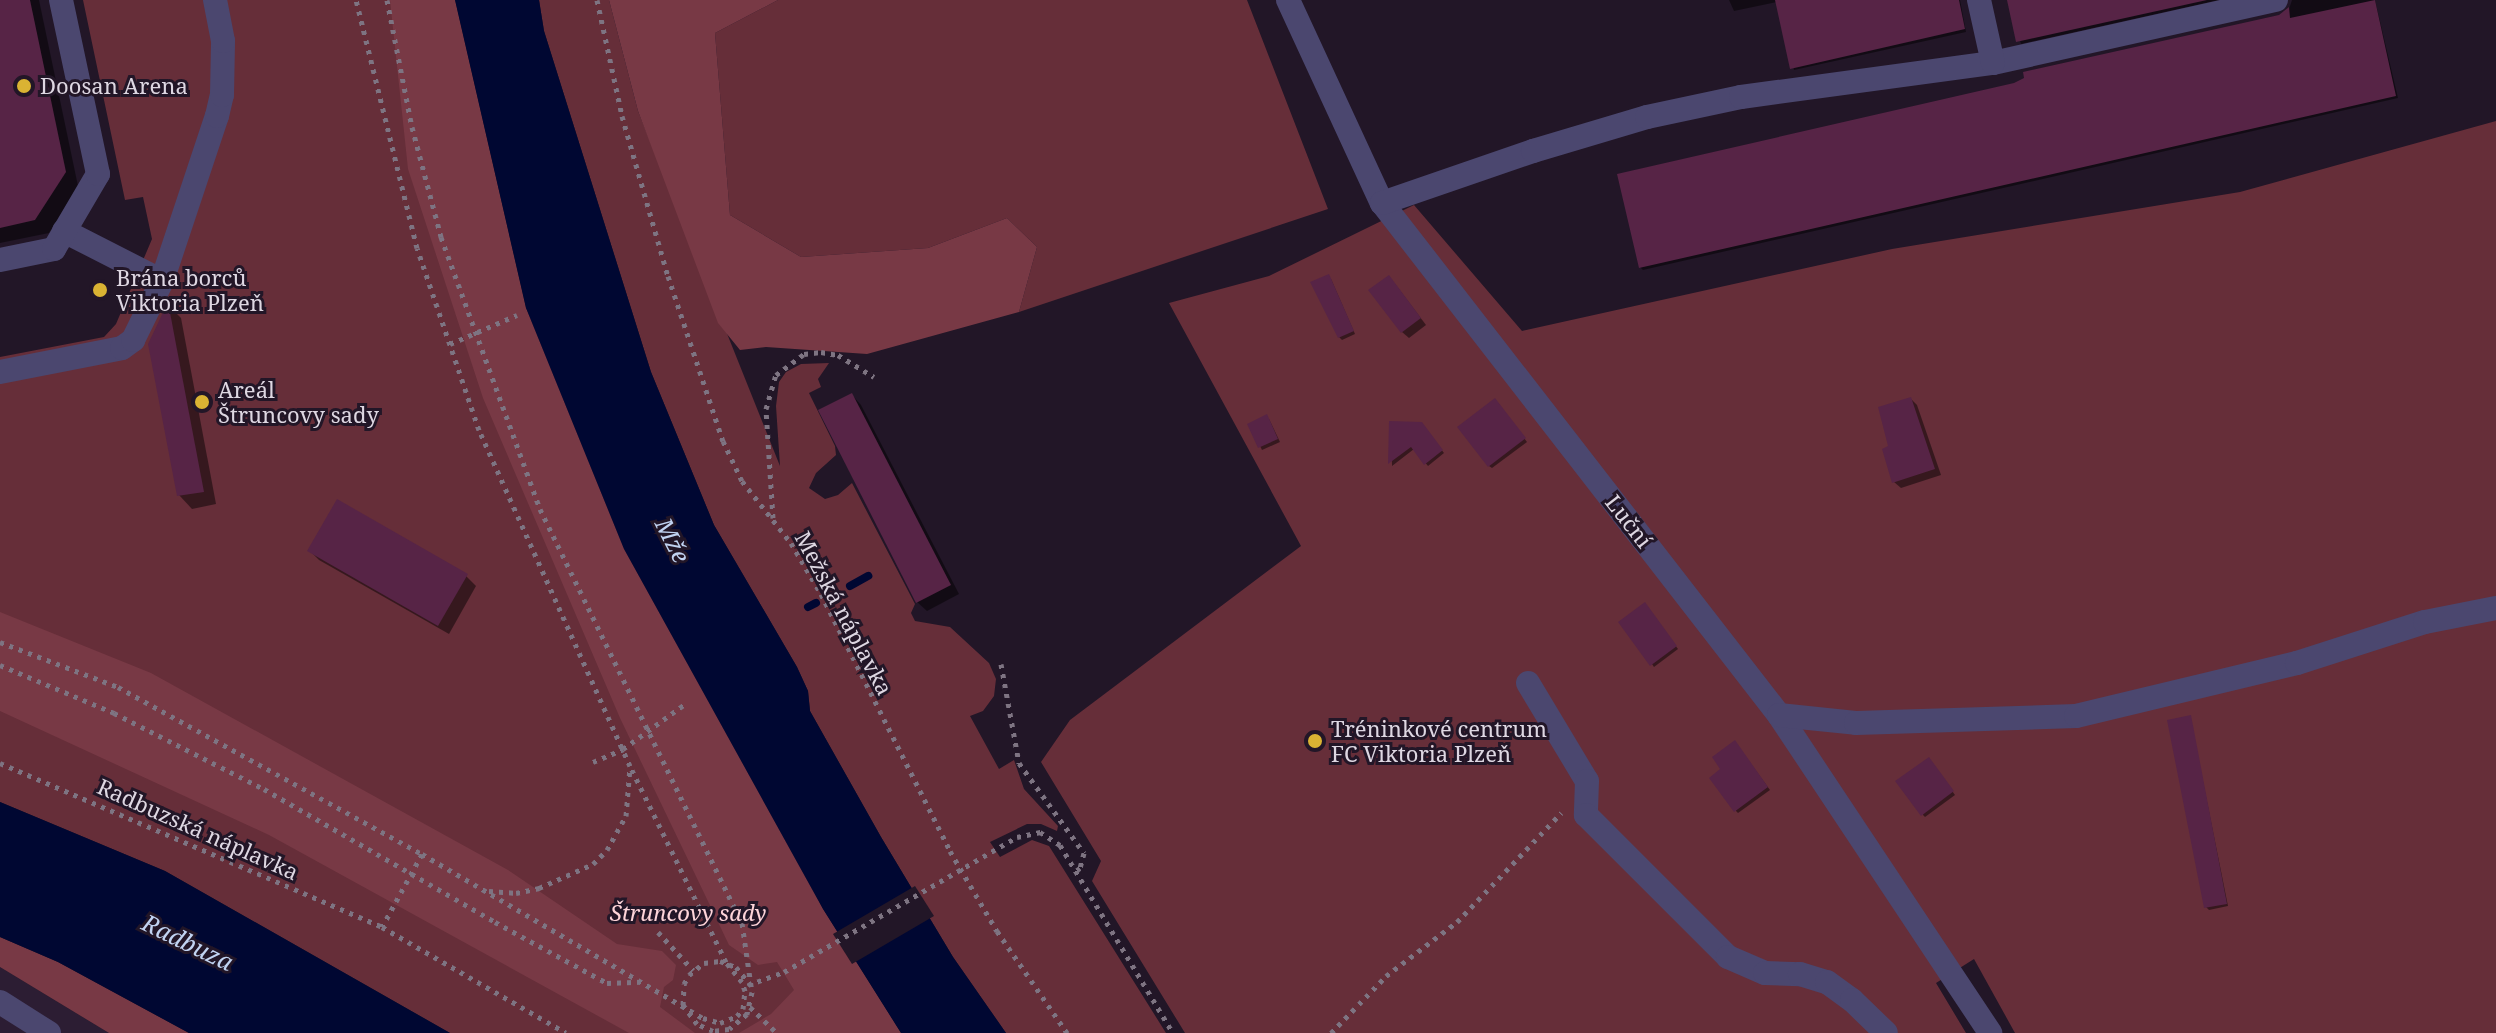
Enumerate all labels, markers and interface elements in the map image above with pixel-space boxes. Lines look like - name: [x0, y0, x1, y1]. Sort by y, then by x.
- place label: Doosan Arena: [40, 73, 188, 99]
- marker: Doosan Arena: [15, 77, 33, 95]
- place label: Brána borců Viktoria Plzeň: [116, 264, 264, 316]
- marker: Brána borců Viktoria Plzeň: [91, 281, 109, 299]
- place label: Areál Štruncovy sady: [218, 376, 379, 428]
- marker: Areál Štruncovy sady: [193, 393, 211, 411]
- street label: Luční: [1600, 489, 1658, 553]
- water label: Mže: [650, 513, 696, 567]
- street label: Mežská náplavka: [790, 527, 898, 699]
- place label: Tréninkové centrum FC Viktoria Plzeň: [1331, 715, 1547, 766]
- marker: Tréninkové centrum FC Viktoria Plzeň: [1306, 732, 1324, 750]
- street label: Radbuzská náplavka: [93, 773, 303, 885]
- park label: Štruncovy sady: [610, 900, 766, 926]
- water label: Radbuza: [138, 908, 238, 976]

